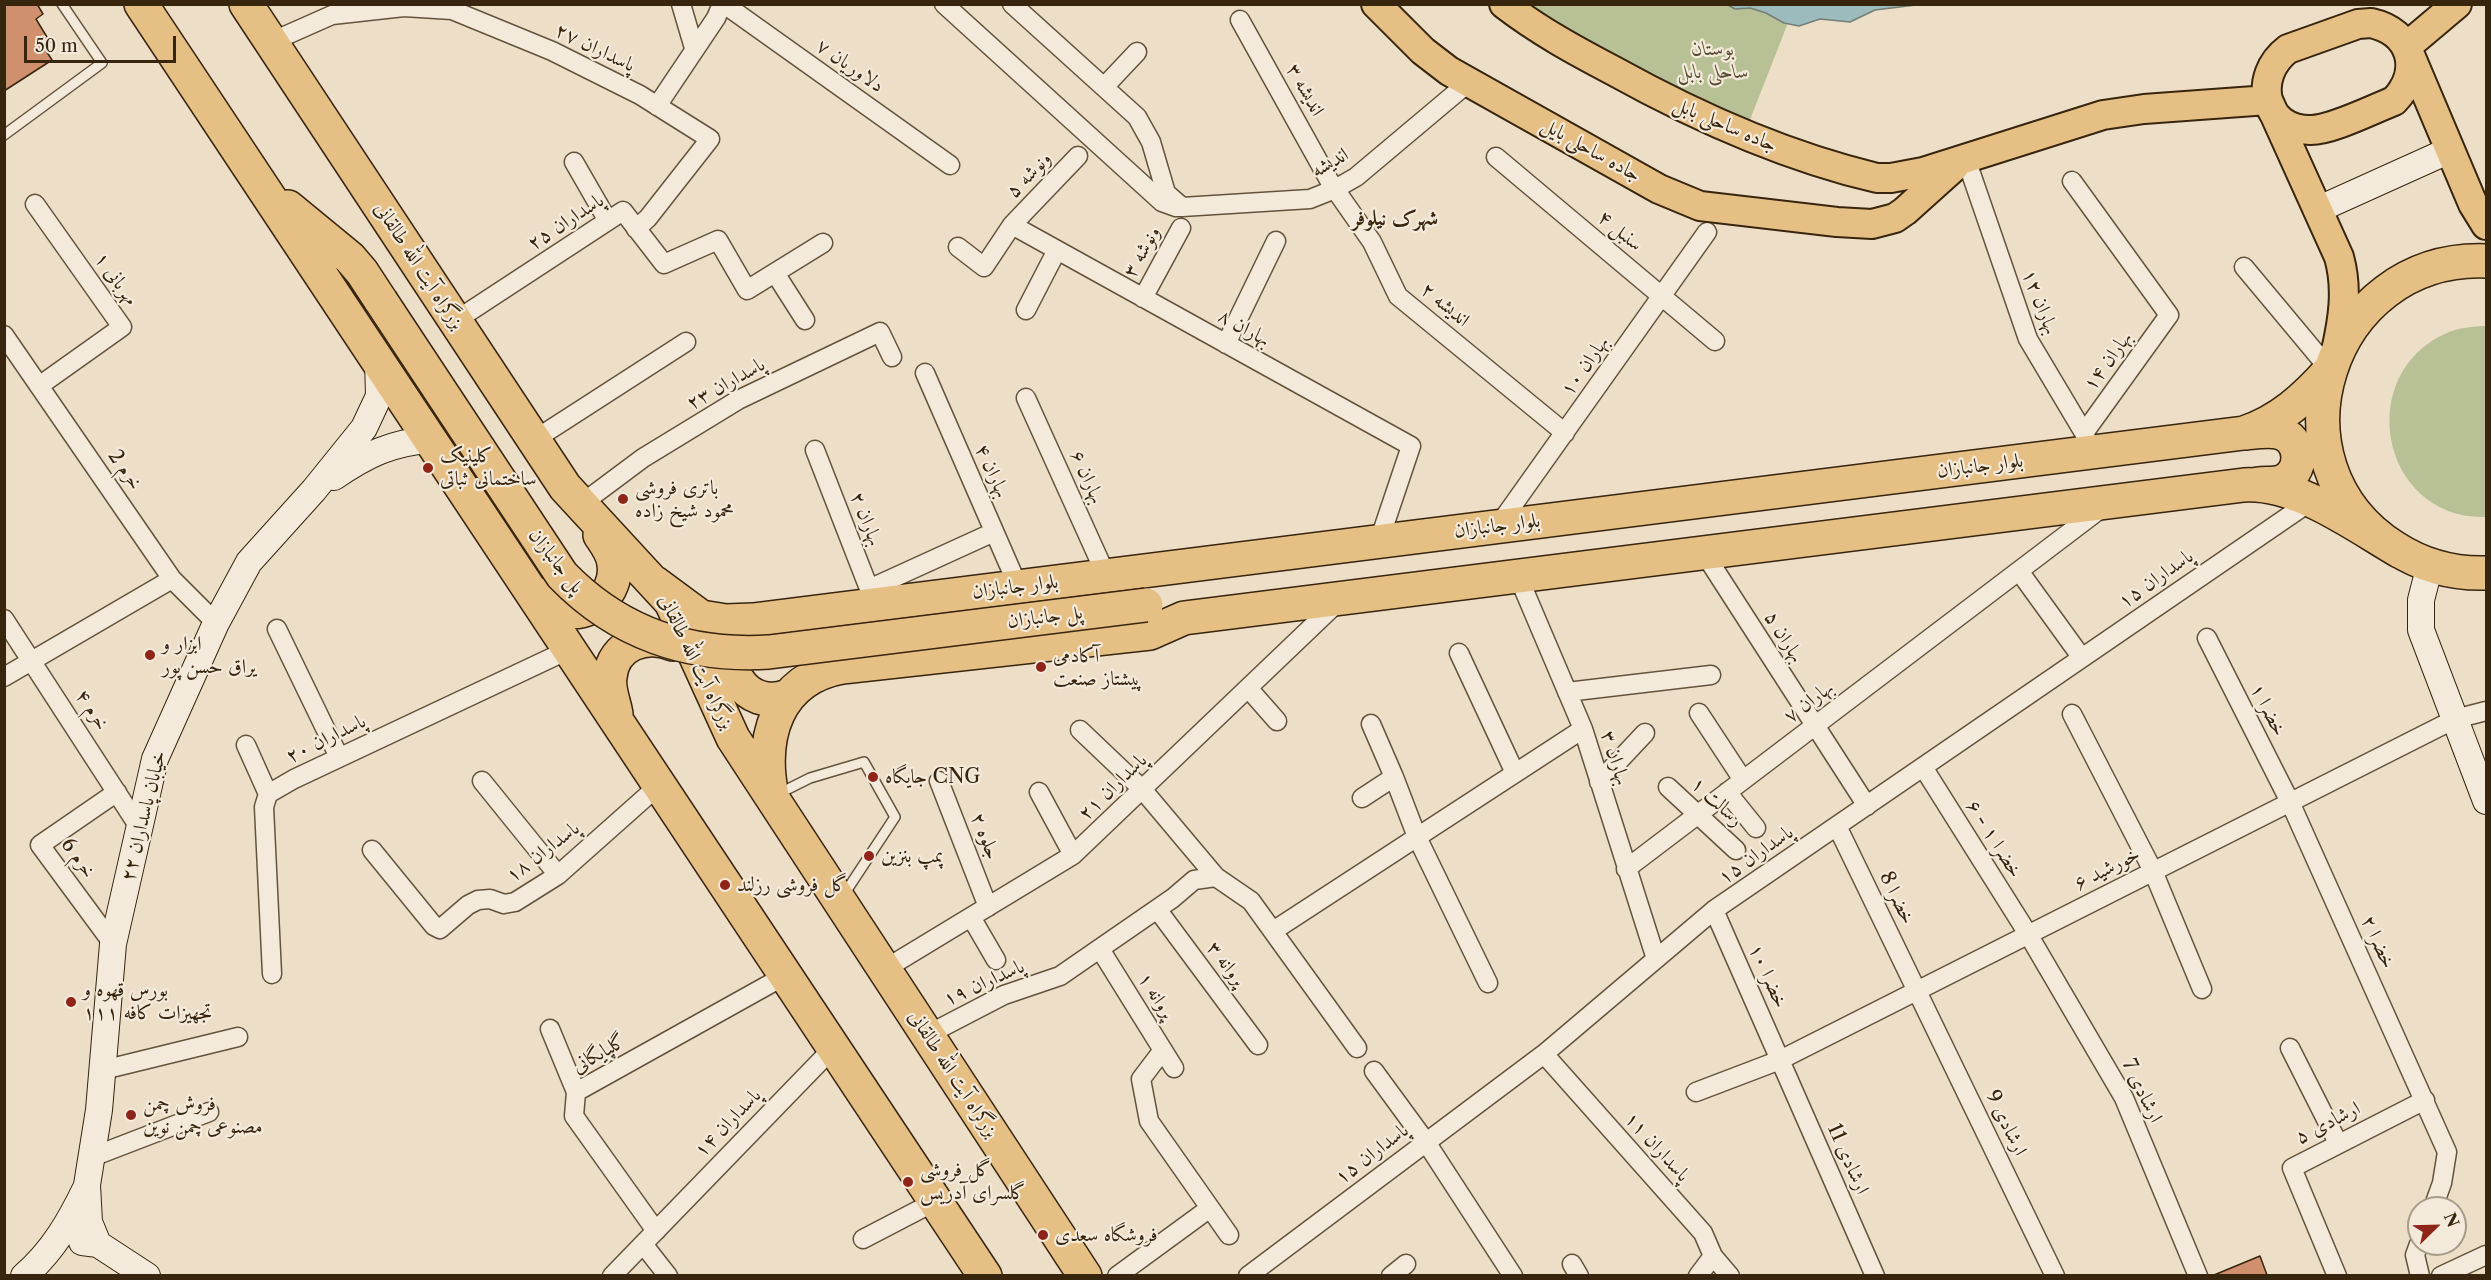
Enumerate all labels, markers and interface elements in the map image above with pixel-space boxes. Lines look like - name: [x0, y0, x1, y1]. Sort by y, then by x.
- street label: پاسداران ۲۷: [551, 18, 639, 78]
- scale bar: [27, 24, 178, 62]
- street label: دلاوریان ۷: [812, 34, 888, 98]
- text: 50 m: [35, 35, 78, 57]
- park label: بوستان ساحلی بابل: [1677, 37, 1749, 84]
- street label: اندیشه ۳: [1281, 60, 1329, 120]
- street label: جاده ساحلی بابل: [1670, 92, 1780, 158]
- street label: جاده ساحلی بایل: [1537, 113, 1645, 187]
- street label: اندیشه: [1307, 143, 1353, 183]
- street label: ونوشه ۵: [1001, 147, 1057, 203]
- street label: پاسداران ۲۵: [523, 189, 609, 255]
- street label: بزرگراه آیت الله طالقانی: [369, 198, 469, 334]
- street label: سنبل ۴: [1593, 205, 1647, 257]
- district label: شهرک نیلوفر: [1352, 206, 1438, 232]
- street label: ونوشه ۳: [1118, 222, 1166, 282]
- street label: مهربانی ۱: [89, 248, 143, 310]
- street label: بهاران ۱۲: [2017, 266, 2063, 338]
- street label: اندیشه ۲: [1416, 278, 1474, 332]
- street label: بهاران ۸: [1214, 304, 1274, 352]
- street label: بهاران ۱۴: [2078, 327, 2138, 395]
- street label: بهاران ۱۰: [1556, 331, 1614, 401]
- street label: پاسداران ۲۳: [683, 353, 769, 415]
- street label: بهاران ۴: [970, 441, 1014, 501]
- place label: کلینیک ساختمانی ثباتی: [440, 444, 537, 491]
- street label: خرم 2: [103, 445, 147, 495]
- street label: بهاران ۶: [1065, 447, 1109, 507]
- street label: بلوار جانبازان: [1935, 449, 2025, 483]
- marker: کلینیک ساختمانی ثباتی: [421, 461, 435, 475]
- place label: باتری فروشی محمود شیخ زاده: [635, 476, 734, 523]
- street label: بهاران ۲: [845, 489, 887, 549]
- marker: باتری فروشی محمود شیخ زاده: [616, 492, 630, 506]
- street label: بلوار جانبازان: [1452, 509, 1542, 543]
- street label: پل جانبازان: [523, 524, 589, 598]
- street label: پاسداران ۱۵: [2114, 545, 2198, 613]
- street label: بلوار جانبازان: [970, 570, 1060, 604]
- street label: بزرگراه آیت الله طالقانی: [653, 591, 739, 733]
- street label: پل جانبازان: [1006, 600, 1084, 634]
- street label: بهاران ۵: [1759, 607, 1809, 667]
- place label: ابزار و یراق حسن پور: [162, 632, 256, 679]
- place label: آکادمی پیشتاز صنعت: [1053, 644, 1142, 691]
- marker: ابزار و یراق حسن پور: [143, 648, 157, 662]
- marker: آکادمی پیشتاز صنعت: [1034, 660, 1048, 674]
- street label: بهاران ۷: [1779, 676, 1839, 728]
- street label: خضرا ۱: [2245, 680, 2291, 740]
- street label: خرم ۴: [70, 685, 114, 735]
- street label: پاسداران ۲۰: [282, 709, 370, 769]
- street label: بهاران ۳: [1595, 728, 1635, 788]
- street label: خیابان پاسداران ۲۲: [116, 748, 172, 884]
- street label: پاسداران ۲۱: [1074, 749, 1152, 825]
- place label: جایگاه CNG: [885, 765, 980, 789]
- marker: جایگاه CNG: [866, 770, 880, 784]
- street label: رسالت ۱: [1686, 772, 1748, 832]
- street label: خضرا ۱ - ۶: [1961, 796, 2027, 882]
- street label: جلوه ۲: [965, 809, 1005, 863]
- street label: پاسداران ۱۸: [501, 817, 585, 887]
- street label: پاسداران ۱۵: [1714, 821, 1798, 889]
- street label: خرم 6: [55, 833, 101, 883]
- street label: خورشید ۶: [2070, 842, 2144, 896]
- place label: پمپ بنزین: [881, 844, 943, 868]
- marker: پمپ بنزین: [862, 849, 876, 863]
- street label: خضرا 8: [1874, 868, 1920, 928]
- place label: گل فروشی رزلند: [737, 873, 847, 897]
- marker: گل فروشی رزلند: [718, 878, 732, 892]
- street label: خضرا ۲: [2356, 912, 2400, 972]
- street label: پروانه ۳: [1201, 937, 1251, 991]
- street label: خضرا ۱۰: [1743, 940, 1793, 1012]
- street label: پاسداران ۱۹: [940, 955, 1028, 1011]
- street label: پروانه ۱: [1133, 968, 1179, 1024]
- place label: بورس قهوه و تجهیزات کافه ۱۱۱: [83, 978, 212, 1025]
- marker: بورس قهوه و تجهیزات کافه ۱۱۱: [64, 995, 78, 1009]
- street label: بزرگراه آیت الله طالقانی: [903, 1006, 1003, 1142]
- street label: گلپایگانی: [568, 1029, 630, 1079]
- street label: ارشادی 7: [2116, 1055, 2168, 1127]
- street label: پاسداران ۱۴: [690, 1084, 766, 1162]
- street label: ارشادی 9: [1980, 1086, 2032, 1160]
- place label: فروش چمن مصنوعی چمن نوین: [143, 1092, 262, 1139]
- street label: ارشادی ۵: [2292, 1097, 2364, 1149]
- street label: پاسداران ١١: [1619, 1107, 1695, 1187]
- marker: فروش چمن مصنوعی چمن نوین: [124, 1108, 138, 1122]
- street label: پاسداران ۱۵: [1330, 1119, 1414, 1189]
- street label: ارشادی 11: [1822, 1120, 1874, 1198]
- place label: گل فروشی گلسرای آدریس: [920, 1158, 1026, 1205]
- marker: گل فروشی گلسرای آدریس: [901, 1175, 915, 1189]
- north arrow: [2407, 1196, 2467, 1256]
- text: N: [2440, 1209, 2464, 1230]
- place label: فروشگاه سعدی: [1055, 1223, 1158, 1247]
- marker: فروشگاه سعدی: [1036, 1228, 1050, 1242]

